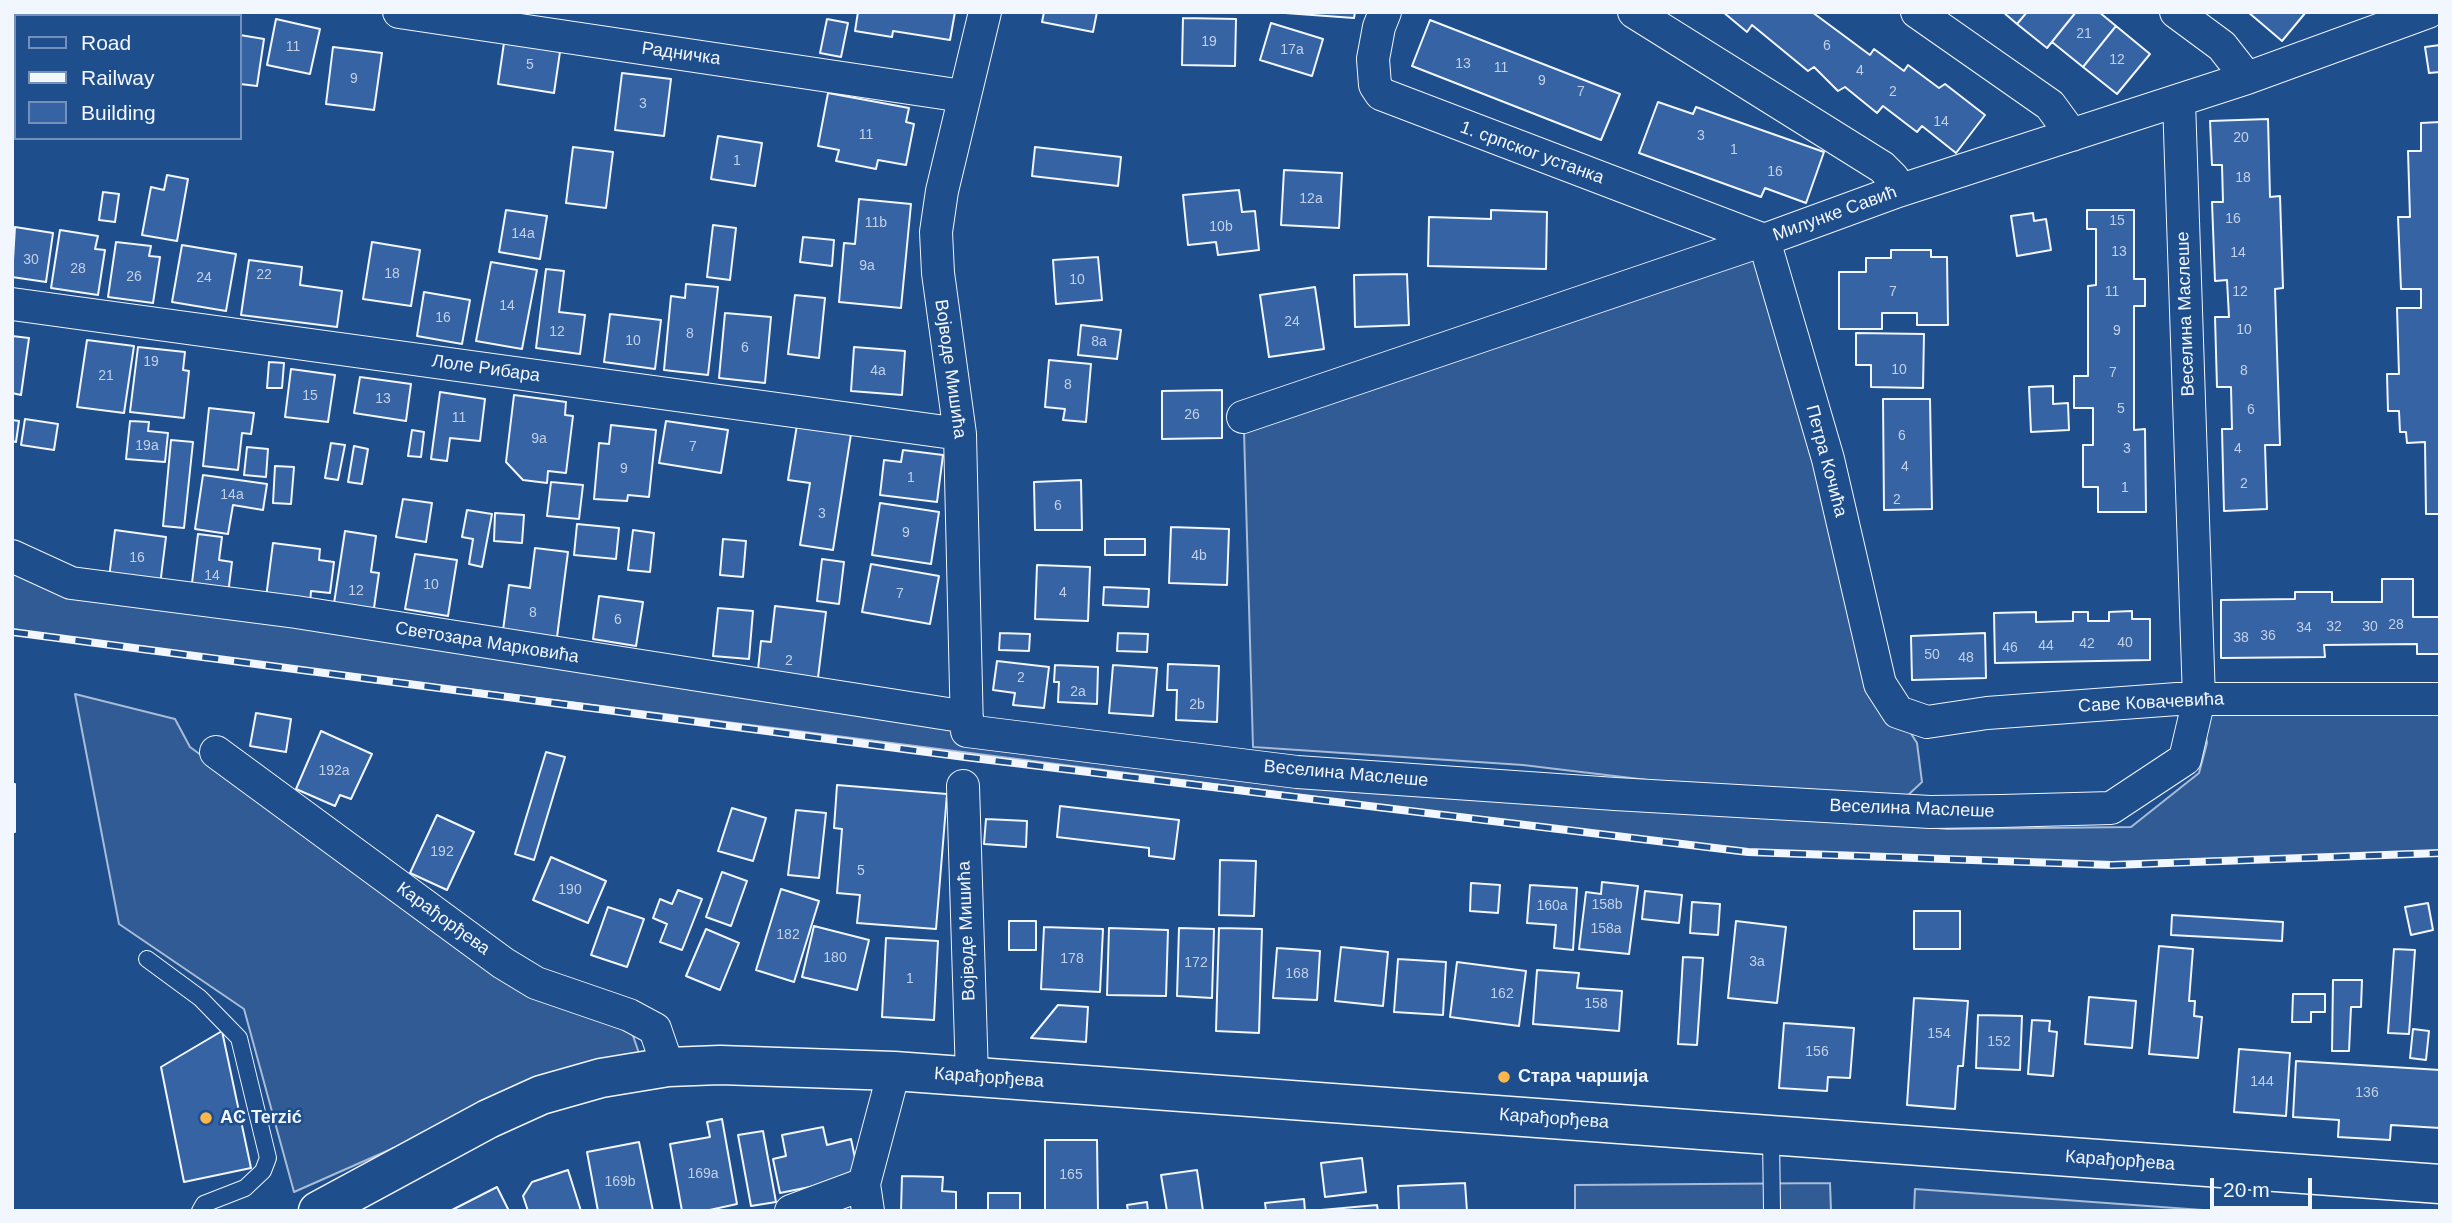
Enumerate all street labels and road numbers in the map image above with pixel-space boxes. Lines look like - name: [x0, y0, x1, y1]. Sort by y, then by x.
- street label: Радничка: [640, 38, 722, 70]
- street label: 1. српског устанка: [1457, 117, 1607, 189]
- street label: Милунке Савић: [1770, 182, 1900, 246]
- street label: Веселина Маслеше: [2172, 231, 2200, 397]
- street label: Војводе Мишића: [930, 298, 970, 440]
- street label: Лоле Рибара: [431, 351, 541, 387]
- street label: Петра Кочића: [1801, 403, 1851, 519]
- street label: Светозара Марковића: [394, 618, 580, 668]
- street label: Саве Ковачевића: [2077, 688, 2225, 718]
- street label: Веселина Маслеше: [1263, 756, 1429, 792]
- street label: Веселина Маслеше: [1829, 795, 1995, 823]
- street label: Војводе Мишића: [954, 861, 980, 1001]
- street label: Карађорђева: [392, 878, 494, 960]
- street label: Карађорђева: [933, 1063, 1045, 1093]
- street label: Карађорђева: [1498, 1104, 1610, 1134]
- street label: Карађорђева: [2064, 1146, 2176, 1176]

